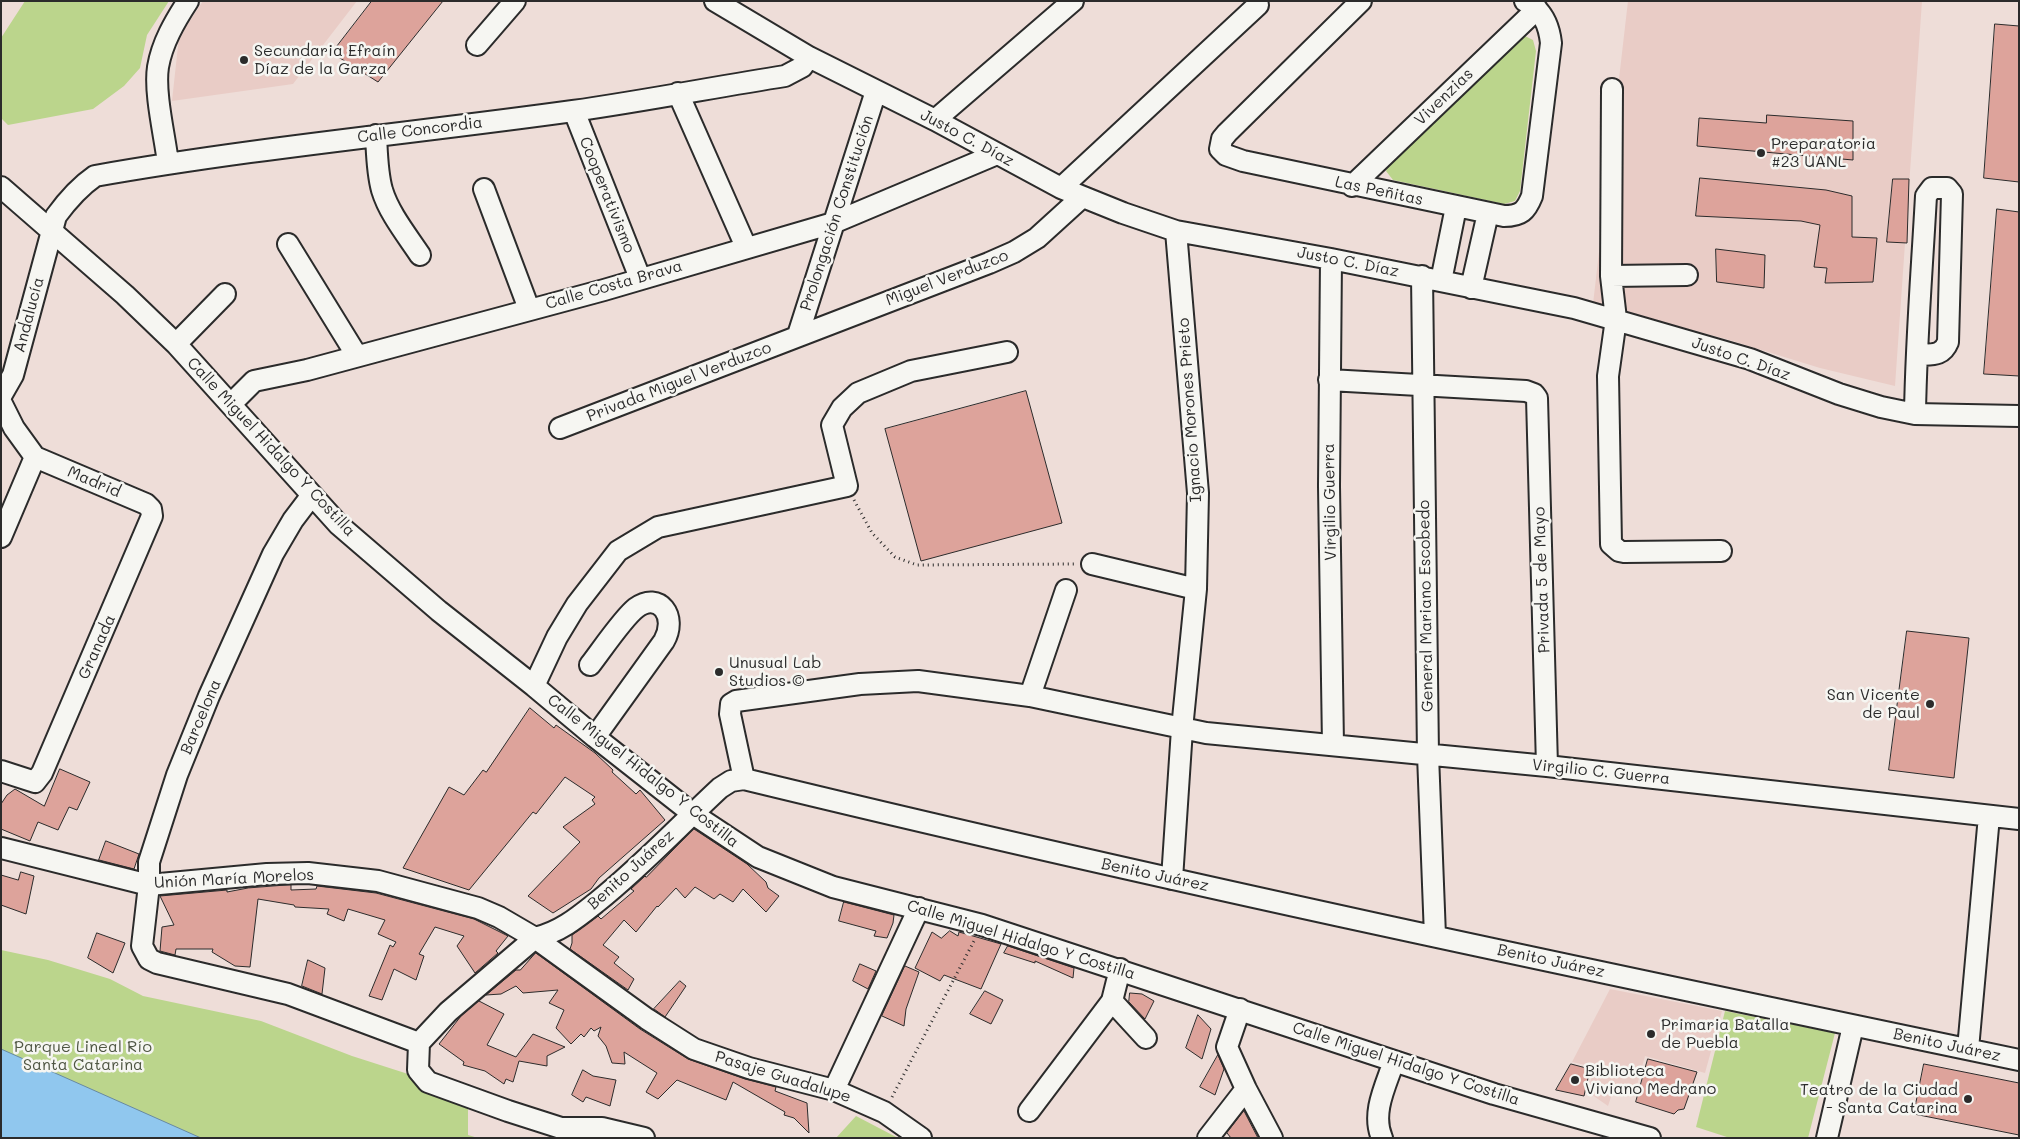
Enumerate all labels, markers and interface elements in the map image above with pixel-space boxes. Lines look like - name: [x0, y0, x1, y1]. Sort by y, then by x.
- place label: Secundaria Efraín Díaz de la Garza: [254, 41, 395, 79]
- marker: Secundaria Efraín Díaz de la Garza: [238, 54, 250, 66]
- street label: Vivenzias: [1411, 64, 1477, 130]
- street label: Justo C. Díaz: [917, 105, 1017, 171]
- street label: Calle Concordia: [356, 113, 484, 147]
- street label: Prolongación Constitución: [796, 113, 878, 313]
- street label: Cooperativismo: [575, 134, 639, 256]
- place label: Preparatoria #23 UANL: [1771, 134, 1876, 172]
- marker: Preparatoria #23 UANL: [1755, 147, 1767, 159]
- street label: Las Peñitas: [1333, 172, 1425, 210]
- street label: Justo C. Díaz: [1296, 243, 1400, 281]
- street label: Miguel Verduzco: [883, 246, 1011, 310]
- street label: Calle Costa Brava: [543, 256, 685, 314]
- street label: Andalucía: [10, 275, 48, 355]
- street label: Ignacio Morones Prieto: [1174, 317, 1206, 503]
- street label: Justo C. Díaz: [1689, 333, 1793, 385]
- street label: Privada Miguel Verduzco: [584, 338, 774, 426]
- street label: Calle Miguel Hidalgo Y Costilla: [183, 354, 359, 540]
- street label: Virgilio Guerra: [1319, 443, 1341, 561]
- street label: Madrid: [65, 462, 123, 502]
- street label: General Mariano Escobedo: [1415, 500, 1437, 712]
- street label: Privada 5 de Mayo: [1530, 506, 1554, 654]
- street label: Granada: [74, 612, 120, 682]
- place label: Unusual Lab Studios ©: [729, 653, 821, 691]
- marker: Unusual Lab Studios ©: [713, 666, 725, 678]
- street label: Barcelona: [177, 677, 225, 757]
- place label: San Vicente de Paul: [1827, 685, 1920, 723]
- street label: Calle Miguel Hidalgo Y Costilla: [543, 690, 743, 852]
- marker: San Vicente de Paul: [1924, 698, 1936, 710]
- street label: Virgilio C. Guerra: [1531, 755, 1671, 789]
- street label: Benito Juárez: [584, 826, 678, 914]
- street label: Benito Juárez: [1099, 854, 1211, 896]
- street label: Unión María Morelos: [153, 865, 315, 893]
- street label: Calle Miguel Hidalgo Y Costilla: [905, 896, 1137, 984]
- street label: Benito Juárez: [1495, 940, 1607, 982]
- place label: Primaria Batalla de Puebla: [1661, 1015, 1789, 1053]
- street label: Calle Miguel Hidalgo Y Costilla: [1290, 1018, 1522, 1110]
- street label: Benito Juárez: [1891, 1024, 2003, 1066]
- marker: Primaria Batalla de Puebla: [1645, 1028, 1657, 1040]
- park label: Parque Lineal Río Santa Catarina: [14, 1037, 152, 1075]
- street label: Pasaje Guadalupe: [713, 1047, 853, 1107]
- place label: Biblioteca Viviano Medrano: [1585, 1061, 1716, 1099]
- marker: Biblioteca Viviano Medrano: [1569, 1074, 1581, 1086]
- place label: Teatro de la Ciudad - Santa Catarina: [1800, 1080, 1958, 1118]
- marker: Teatro de la Ciudad - Santa Catarina: [1962, 1093, 1974, 1105]

